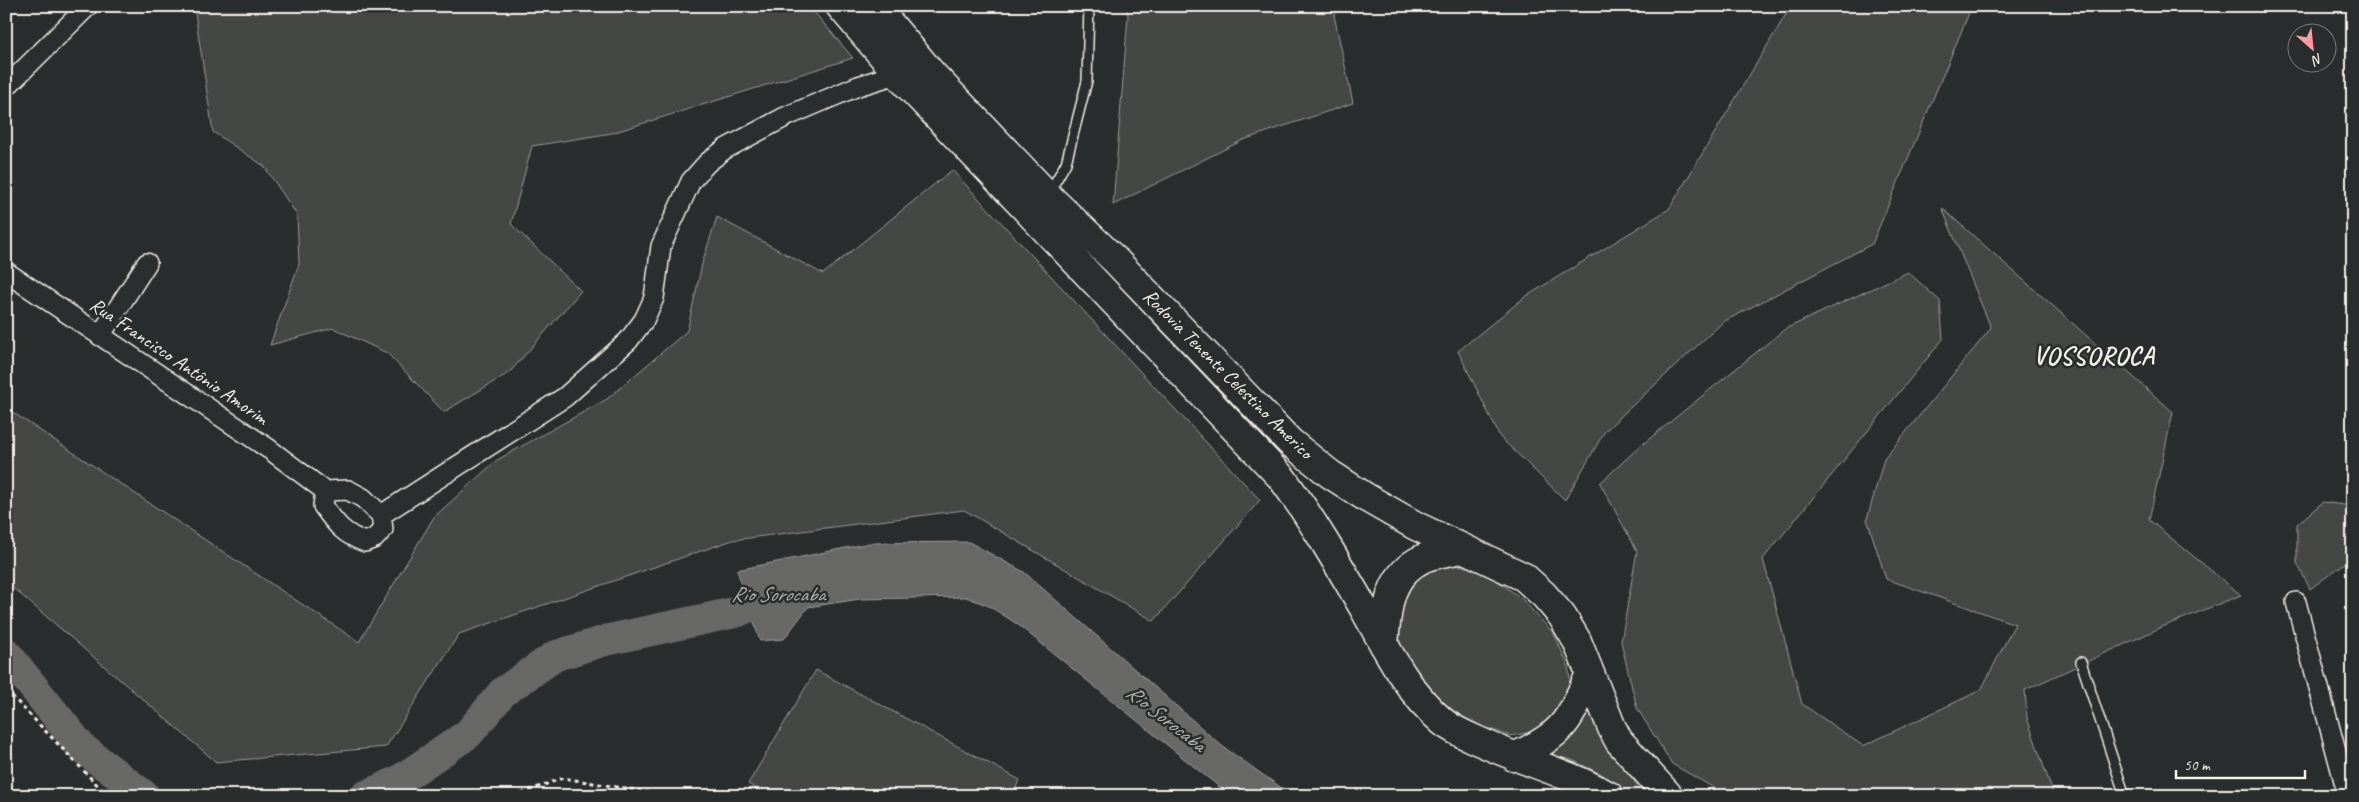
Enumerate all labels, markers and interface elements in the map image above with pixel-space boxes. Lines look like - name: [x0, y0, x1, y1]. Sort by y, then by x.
- north arrow: [2286, 22, 2336, 72]
- text: N: [2308, 50, 2325, 70]
- street label: Rodovia Tenente Celestino Americo: [1138, 284, 1320, 466]
- street label: Rua Francisco Antônio Amorim: [85, 292, 274, 431]
- district label: VOSSOROCA: [2033, 340, 2156, 372]
- water label: Rio Sorocaba: [731, 581, 827, 607]
- water label: Rio Sorocaba: [1121, 679, 1213, 759]
- scale bar: [2176, 747, 2305, 779]
- text: 50 m: [2184, 756, 2211, 775]

